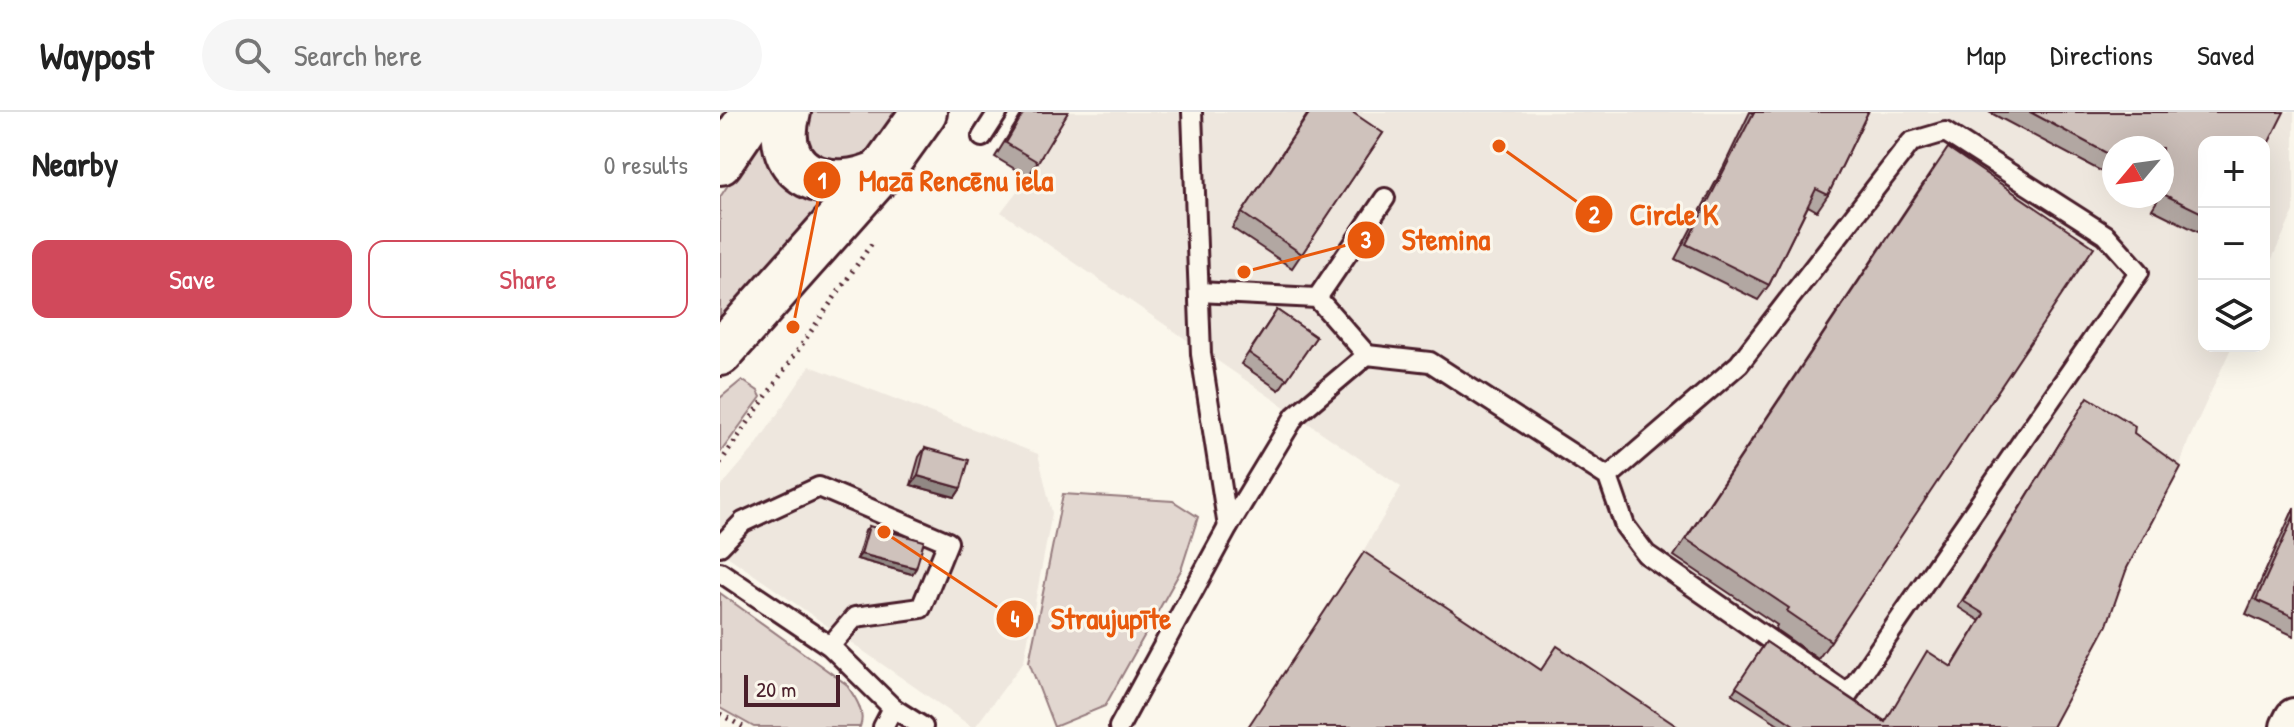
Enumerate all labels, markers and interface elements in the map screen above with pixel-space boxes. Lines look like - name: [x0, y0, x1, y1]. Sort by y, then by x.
- search box: [202, 19, 762, 91]
- text: Waypost: [40, 29, 154, 81]
- icon: search: [230, 33, 274, 77]
- text: Search here: [294, 35, 422, 75]
- text: Map: [1966, 36, 2006, 74]
- text: Directions: [2050, 36, 2153, 74]
- text: Saved: [2197, 36, 2254, 74]
- north arrow: [2102, 136, 2174, 208]
- map controls: [2198, 136, 2270, 352]
- button: +: [2198, 136, 2270, 208]
- text: Nearby: [32, 141, 118, 187]
- text: 0 results: [604, 147, 688, 182]
- callout: Mazā Rencēnu iela: [802, 153, 1069, 207]
- text: Mazā Rencēnu iela: [859, 160, 1054, 200]
- text: 1: [818, 164, 827, 196]
- callout: Circle K: [1574, 187, 1735, 241]
- text: Circle K: [1630, 194, 1719, 234]
- text: 2: [1588, 198, 1600, 230]
- button: −: [2198, 208, 2270, 280]
- callout: Stemina: [1346, 213, 1507, 267]
- text: Stemina: [1402, 219, 1490, 259]
- text: 3: [1361, 223, 1372, 255]
- button: Save: [32, 240, 352, 318]
- button: Share: [368, 240, 688, 318]
- button: layers: [2198, 280, 2270, 352]
- callout: Straujupīte: [995, 592, 1187, 646]
- text: Straujupīte: [1051, 598, 1171, 639]
- text: 4: [1011, 602, 1020, 634]
- scale bar: [744, 671, 840, 707]
- text: 20 m: [756, 674, 796, 704]

